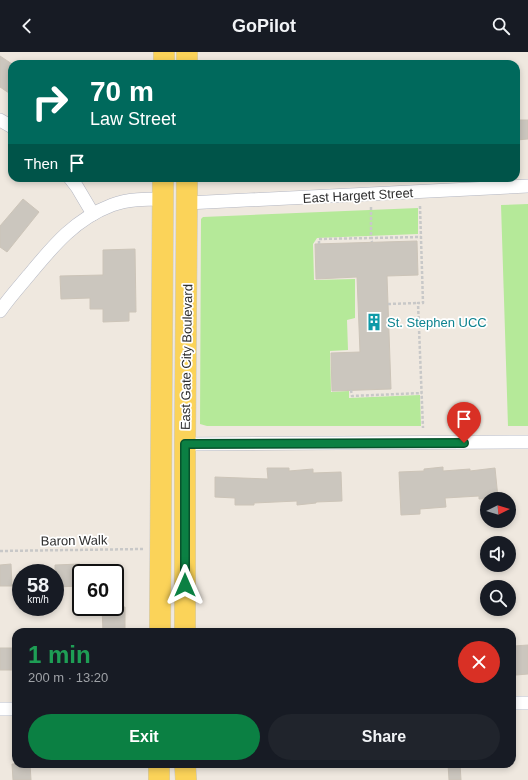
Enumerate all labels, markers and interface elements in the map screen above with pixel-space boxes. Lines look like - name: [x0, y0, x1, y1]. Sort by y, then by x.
- icon: back: [16, 15, 38, 37]
- icon: search: [490, 15, 512, 37]
- text: GoPilot: [232, 16, 296, 36]
- icon: right: [24, 76, 76, 128]
- text: 70 m: [90, 76, 154, 107]
- text: Law Street: [90, 109, 176, 129]
- icon: arrive: [66, 152, 88, 174]
- text: Then: [24, 155, 58, 172]
- street label: East Hargett Street: [302, 185, 414, 206]
- street label: East Gate City Boulevard: [178, 284, 195, 430]
- building icon: St. Stephen UCC: [364, 312, 384, 332]
- place label: St. Stephen UCC: [387, 315, 487, 330]
- pin: [447, 402, 481, 443]
- icon: arrive: [453, 408, 475, 430]
- north arrow: [480, 492, 516, 528]
- map controls: [480, 492, 516, 616]
- street label: Baron Walk: [41, 532, 108, 549]
- button: sound: [480, 536, 516, 572]
- speed limit sign: 60: [72, 564, 124, 616]
- position arrow: [164, 564, 206, 606]
- text: 58: [27, 574, 49, 596]
- button: search: [480, 580, 516, 616]
- text: km/h: [27, 594, 49, 605]
- text: 1 min: [28, 641, 91, 668]
- button: close: [458, 641, 500, 683]
- text: 200 m · 13:20: [28, 670, 108, 685]
- button: Exit: [28, 714, 260, 760]
- button: Share: [268, 714, 500, 760]

